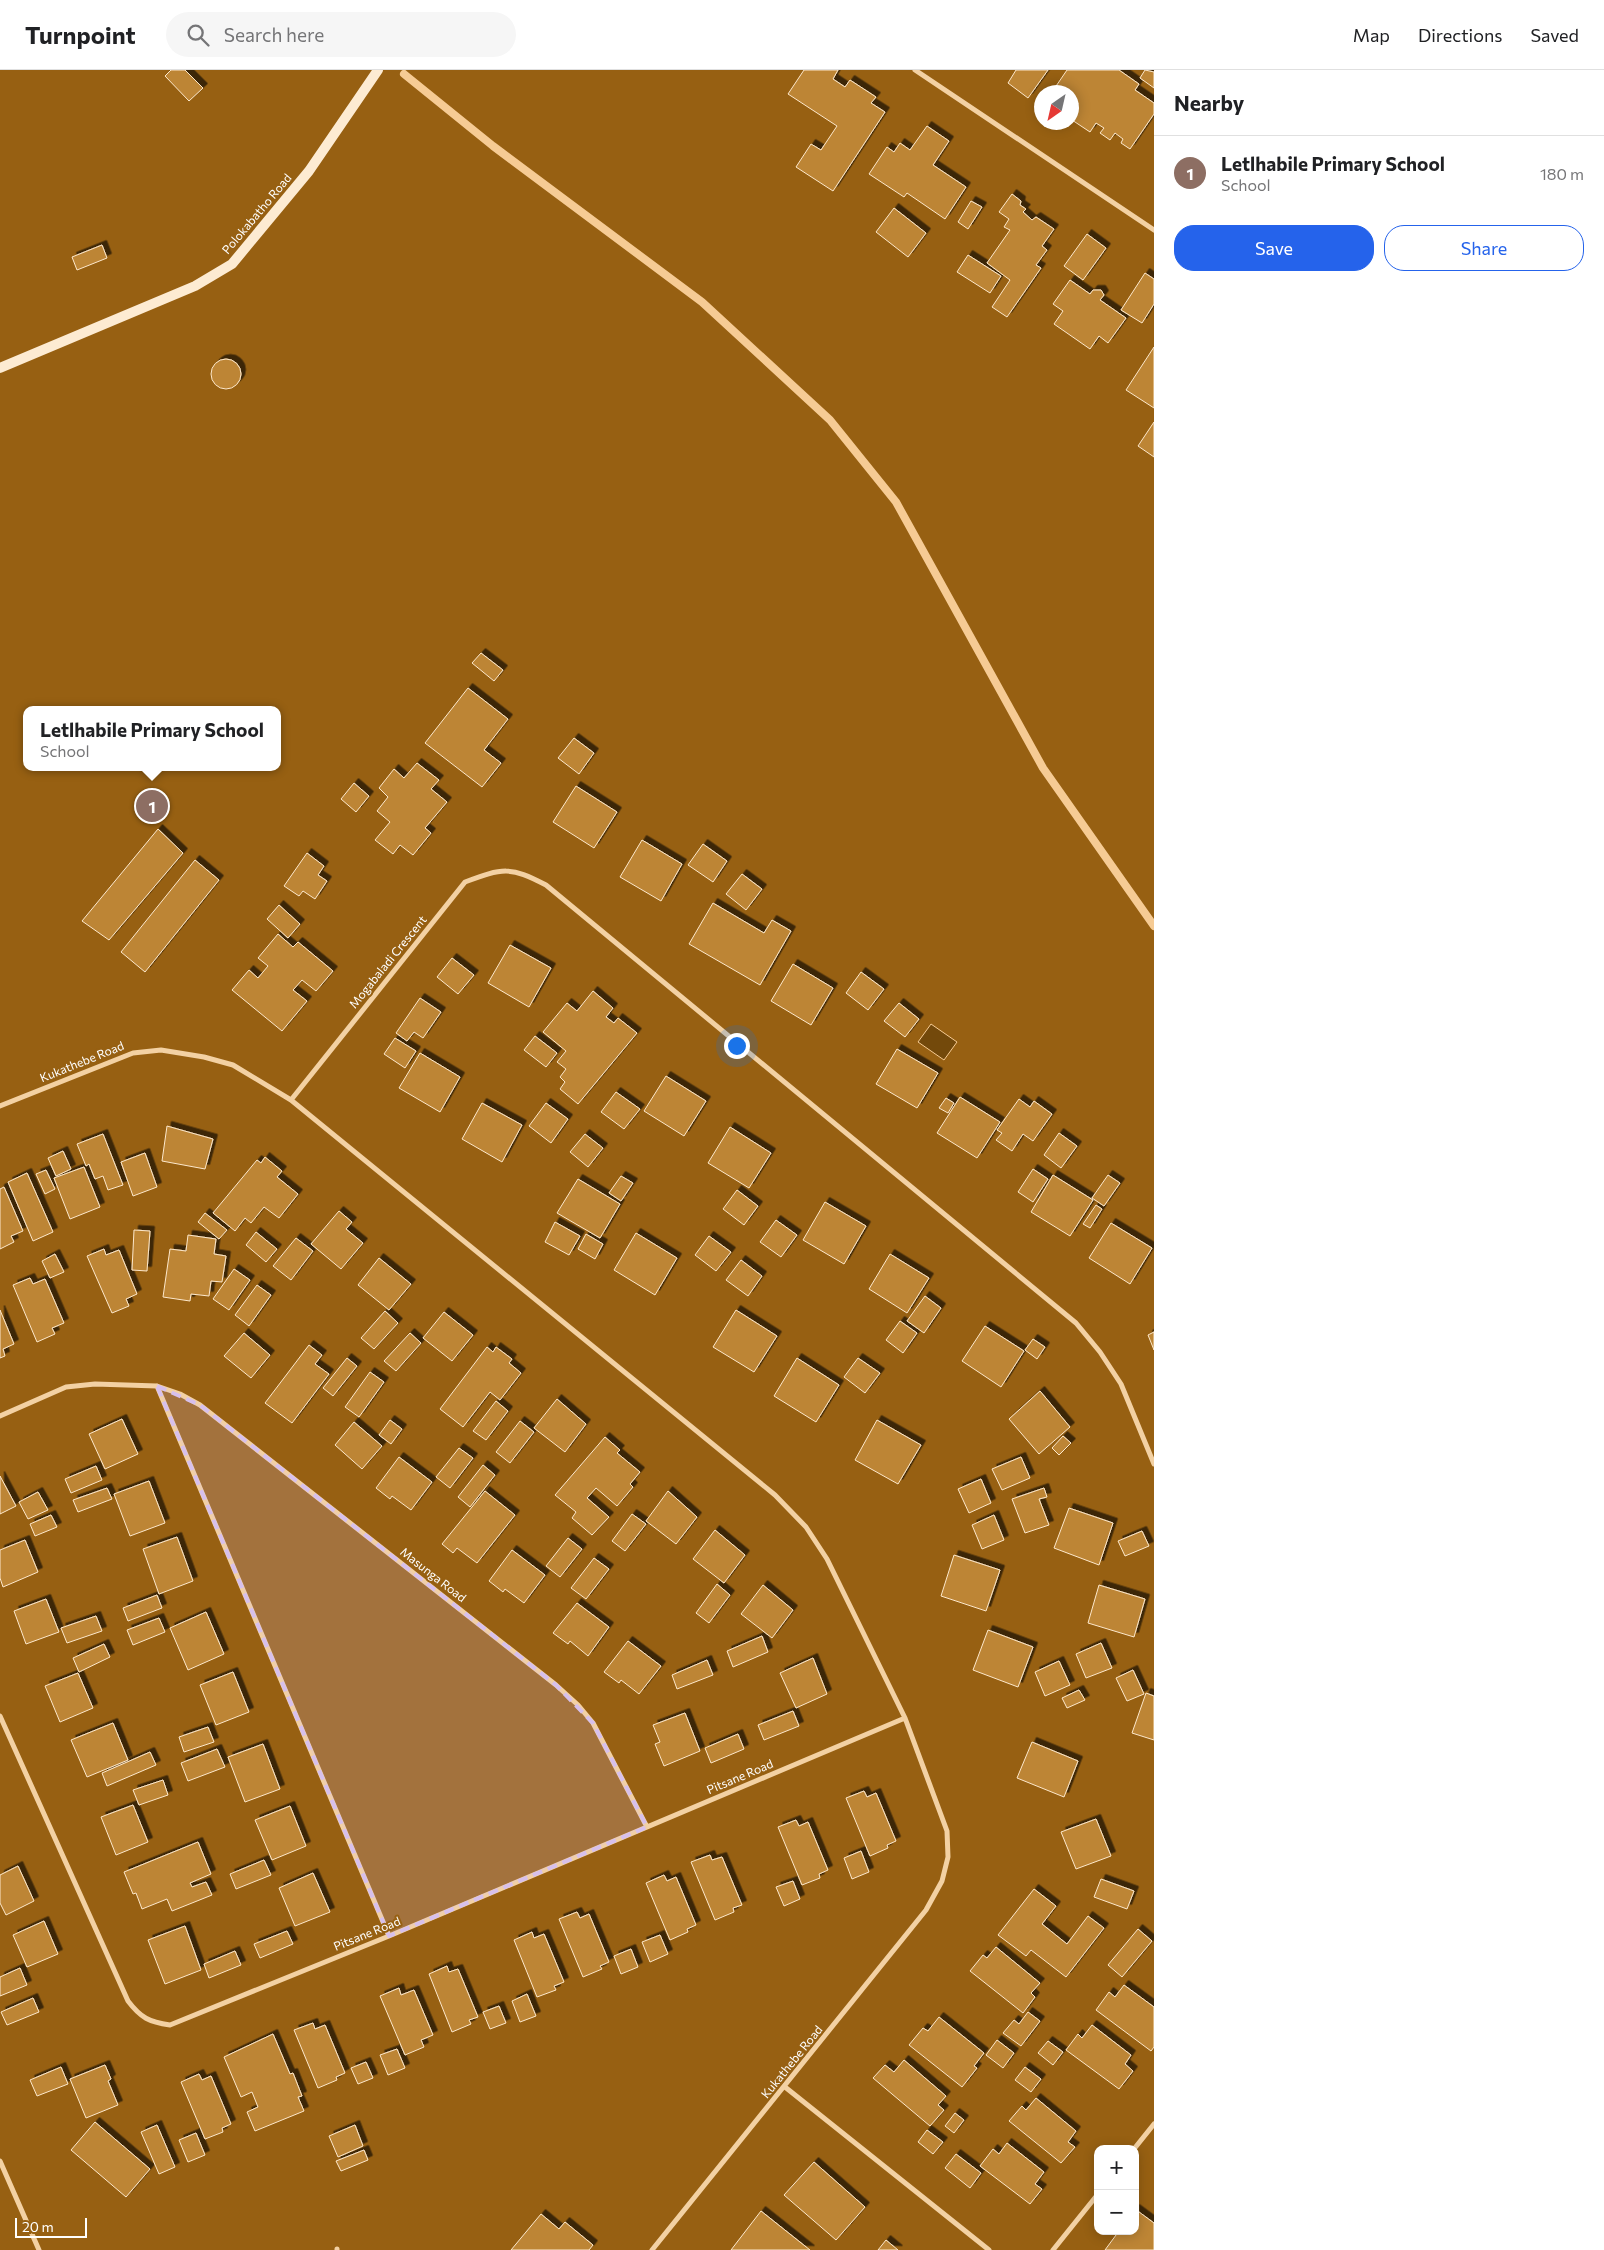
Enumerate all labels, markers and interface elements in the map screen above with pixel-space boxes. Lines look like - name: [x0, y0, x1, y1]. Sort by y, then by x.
- search box: [166, 12, 516, 57]
- text: Turnpoint: [25, 20, 136, 49]
- icon: search: [184, 21, 212, 49]
- text: Search here: [224, 23, 324, 46]
- text: Map: [1353, 24, 1390, 46]
- text: Directions: [1418, 24, 1502, 46]
- text: Saved: [1530, 24, 1579, 46]
- north arrow: [1034, 85, 1079, 130]
- text: Nearby: [1174, 90, 1244, 115]
- text: Letlhabile Primary School: [1221, 152, 1445, 175]
- text: 1: [1186, 164, 1194, 183]
- text: 180 m: [1540, 164, 1584, 183]
- street label: Polokabatho Road: [219, 170, 294, 256]
- text: School: [1221, 175, 1271, 194]
- button: Save: [1174, 225, 1374, 271]
- button: Share: [1384, 225, 1584, 271]
- popup: [23, 706, 281, 771]
- text: Letlhabile Primary School: [40, 718, 264, 741]
- text: School: [40, 741, 90, 760]
- pin: 1: [136, 787, 168, 825]
- street label: Mogabaladi Crescent: [346, 912, 429, 1010]
- your location: [724, 1033, 750, 1059]
- street label: Kukathebe Road: [38, 1038, 126, 1084]
- street label: Masunga Road: [398, 1544, 469, 1604]
- street label: Pitsane Road: [704, 1756, 775, 1796]
- street label: Pitsane Road: [331, 1913, 402, 1953]
- street label: Kukathebe Road: [758, 2022, 825, 2100]
- map controls: [1094, 2145, 1139, 2235]
- button: +: [1094, 2145, 1139, 2190]
- button: −: [1094, 2190, 1139, 2235]
- scale bar: [15, 2215, 88, 2238]
- text: 20 m: [22, 2218, 54, 2235]

